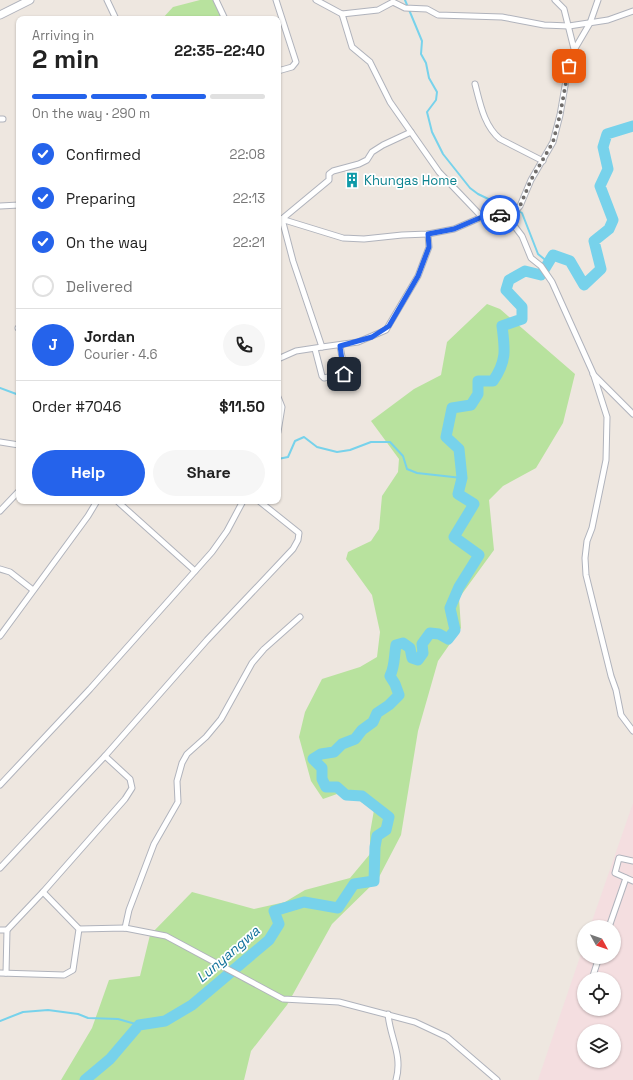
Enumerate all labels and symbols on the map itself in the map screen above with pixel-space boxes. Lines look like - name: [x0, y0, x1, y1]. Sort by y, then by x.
- pin: [552, 49, 586, 83]
- building icon: Khungas Home: [343, 171, 361, 189]
- place label: Khungas Home: [364, 172, 457, 189]
- courier: [480, 195, 520, 235]
- pin: [327, 357, 361, 391]
- north arrow: [577, 920, 621, 964]
- water label: Lunyangwa: [193, 921, 264, 986]

